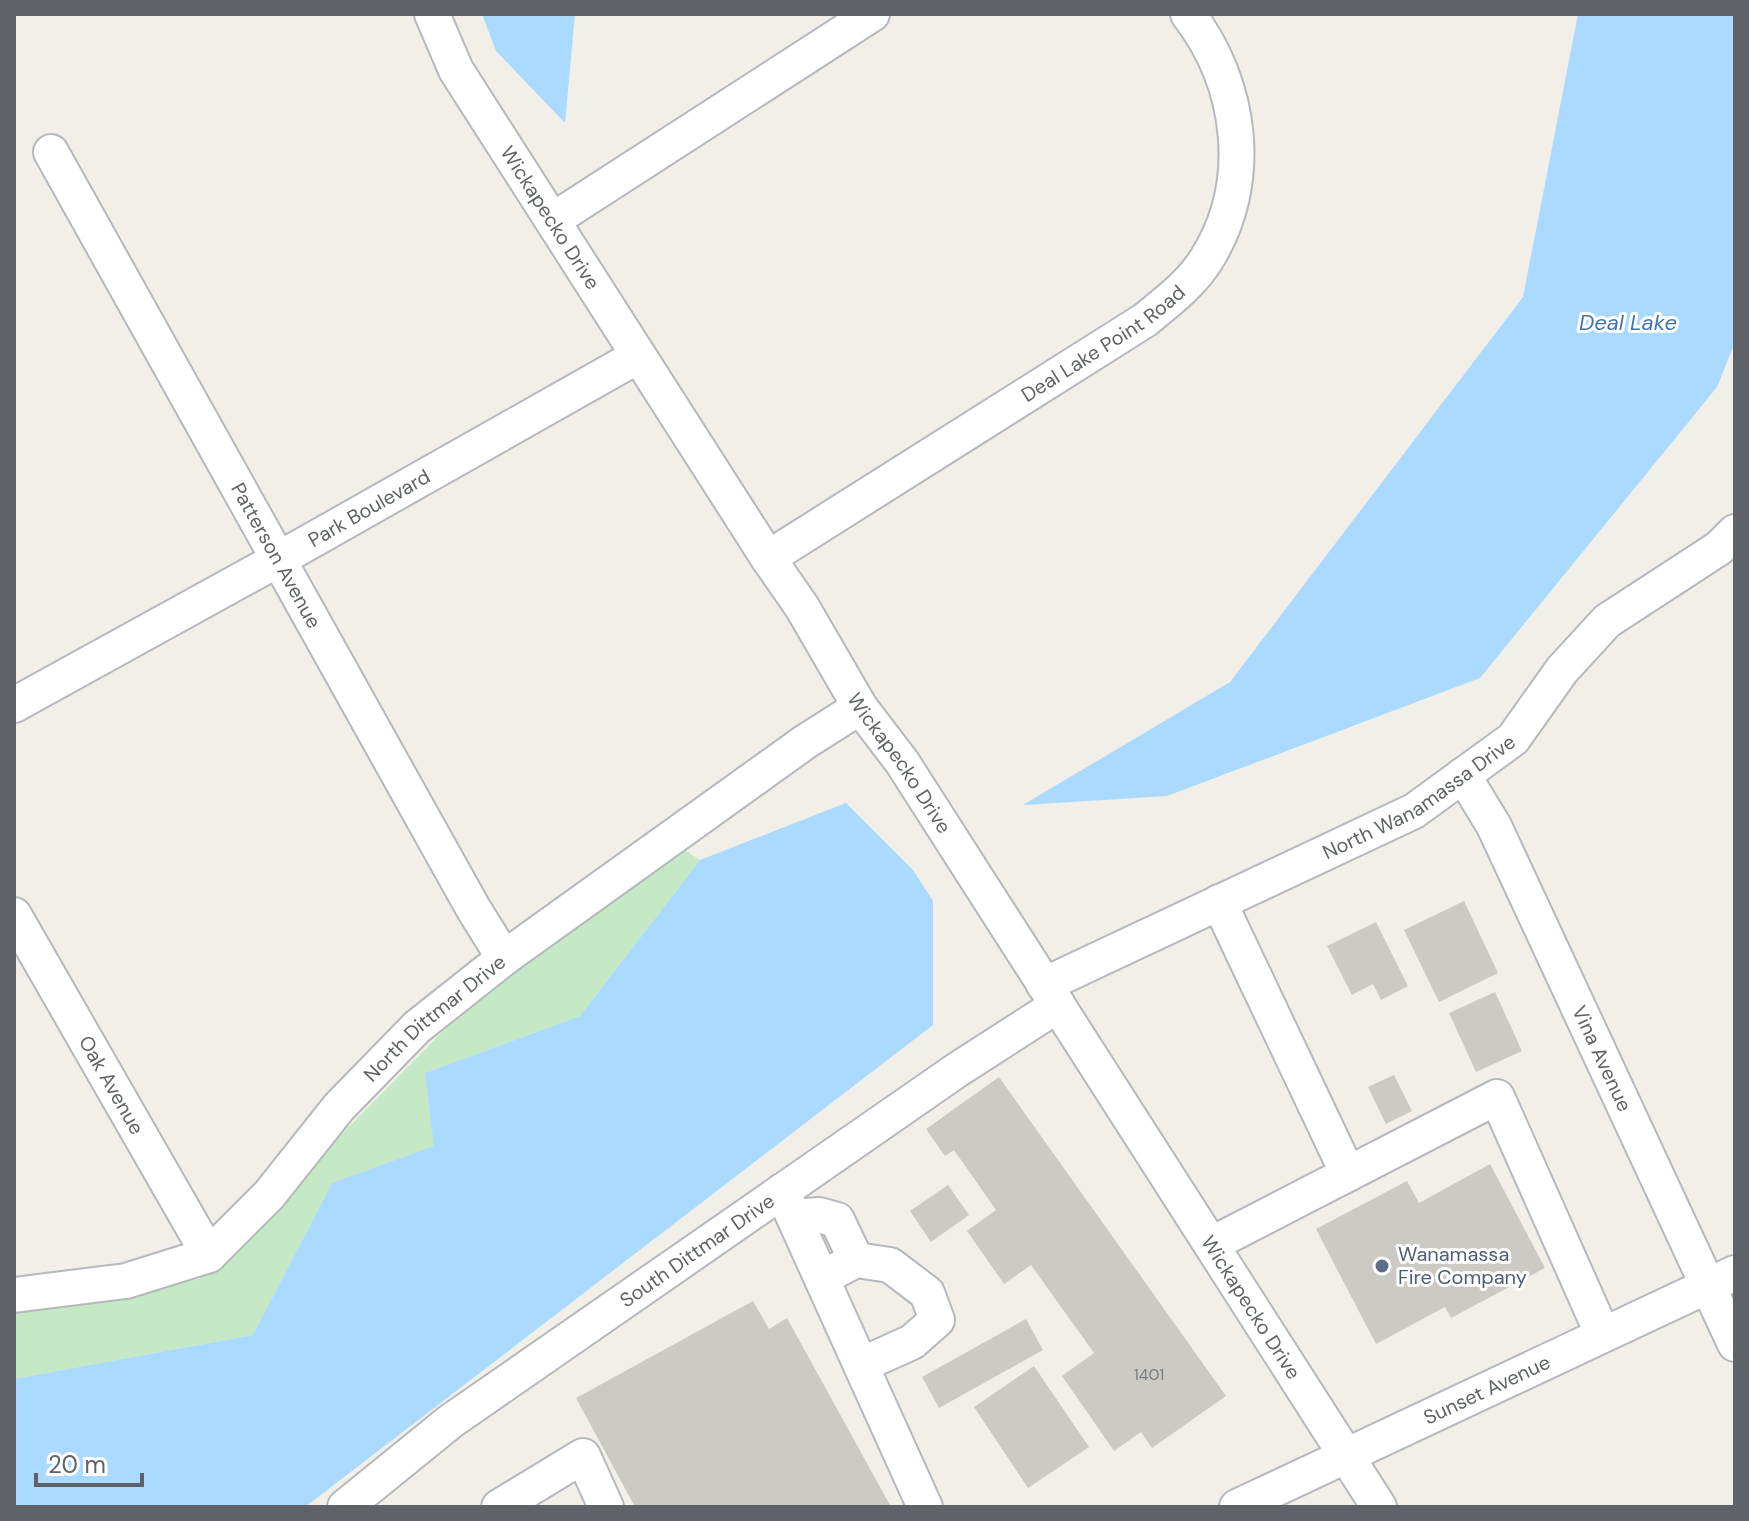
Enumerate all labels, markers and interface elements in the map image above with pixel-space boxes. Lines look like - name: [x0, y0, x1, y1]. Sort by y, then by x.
- street label: Wickapecko Drive: [495, 141, 606, 294]
- street label: Deal Lake Point Road: [1016, 279, 1191, 408]
- water label: Deal Lake: [1579, 308, 1677, 337]
- street label: Park Boulevard: [303, 463, 435, 553]
- street label: Patterson Avenue: [225, 478, 327, 633]
- street label: Wickapecko Drive: [842, 688, 957, 838]
- street label: North Wanamassa Drive: [1318, 729, 1520, 865]
- street label: North Dittmar Drive: [358, 949, 511, 1087]
- street label: Vina Avenue: [1566, 1001, 1638, 1116]
- street label: Oak Avenue: [73, 1031, 150, 1139]
- street label: South Dittmar Drive: [615, 1188, 780, 1313]
- street label: Wickapecko Drive: [1195, 1230, 1307, 1384]
- place label: Wanamassa Fire Company: [1398, 1241, 1527, 1290]
- marker: Wanamassa Fire Company: [1373, 1257, 1391, 1275]
- street label: Sunset Avenue: [1419, 1349, 1554, 1430]
- house number: 1401: [1134, 1364, 1164, 1385]
- scale bar: [36, 1437, 142, 1487]
- text: 20 m: [48, 1449, 106, 1480]

